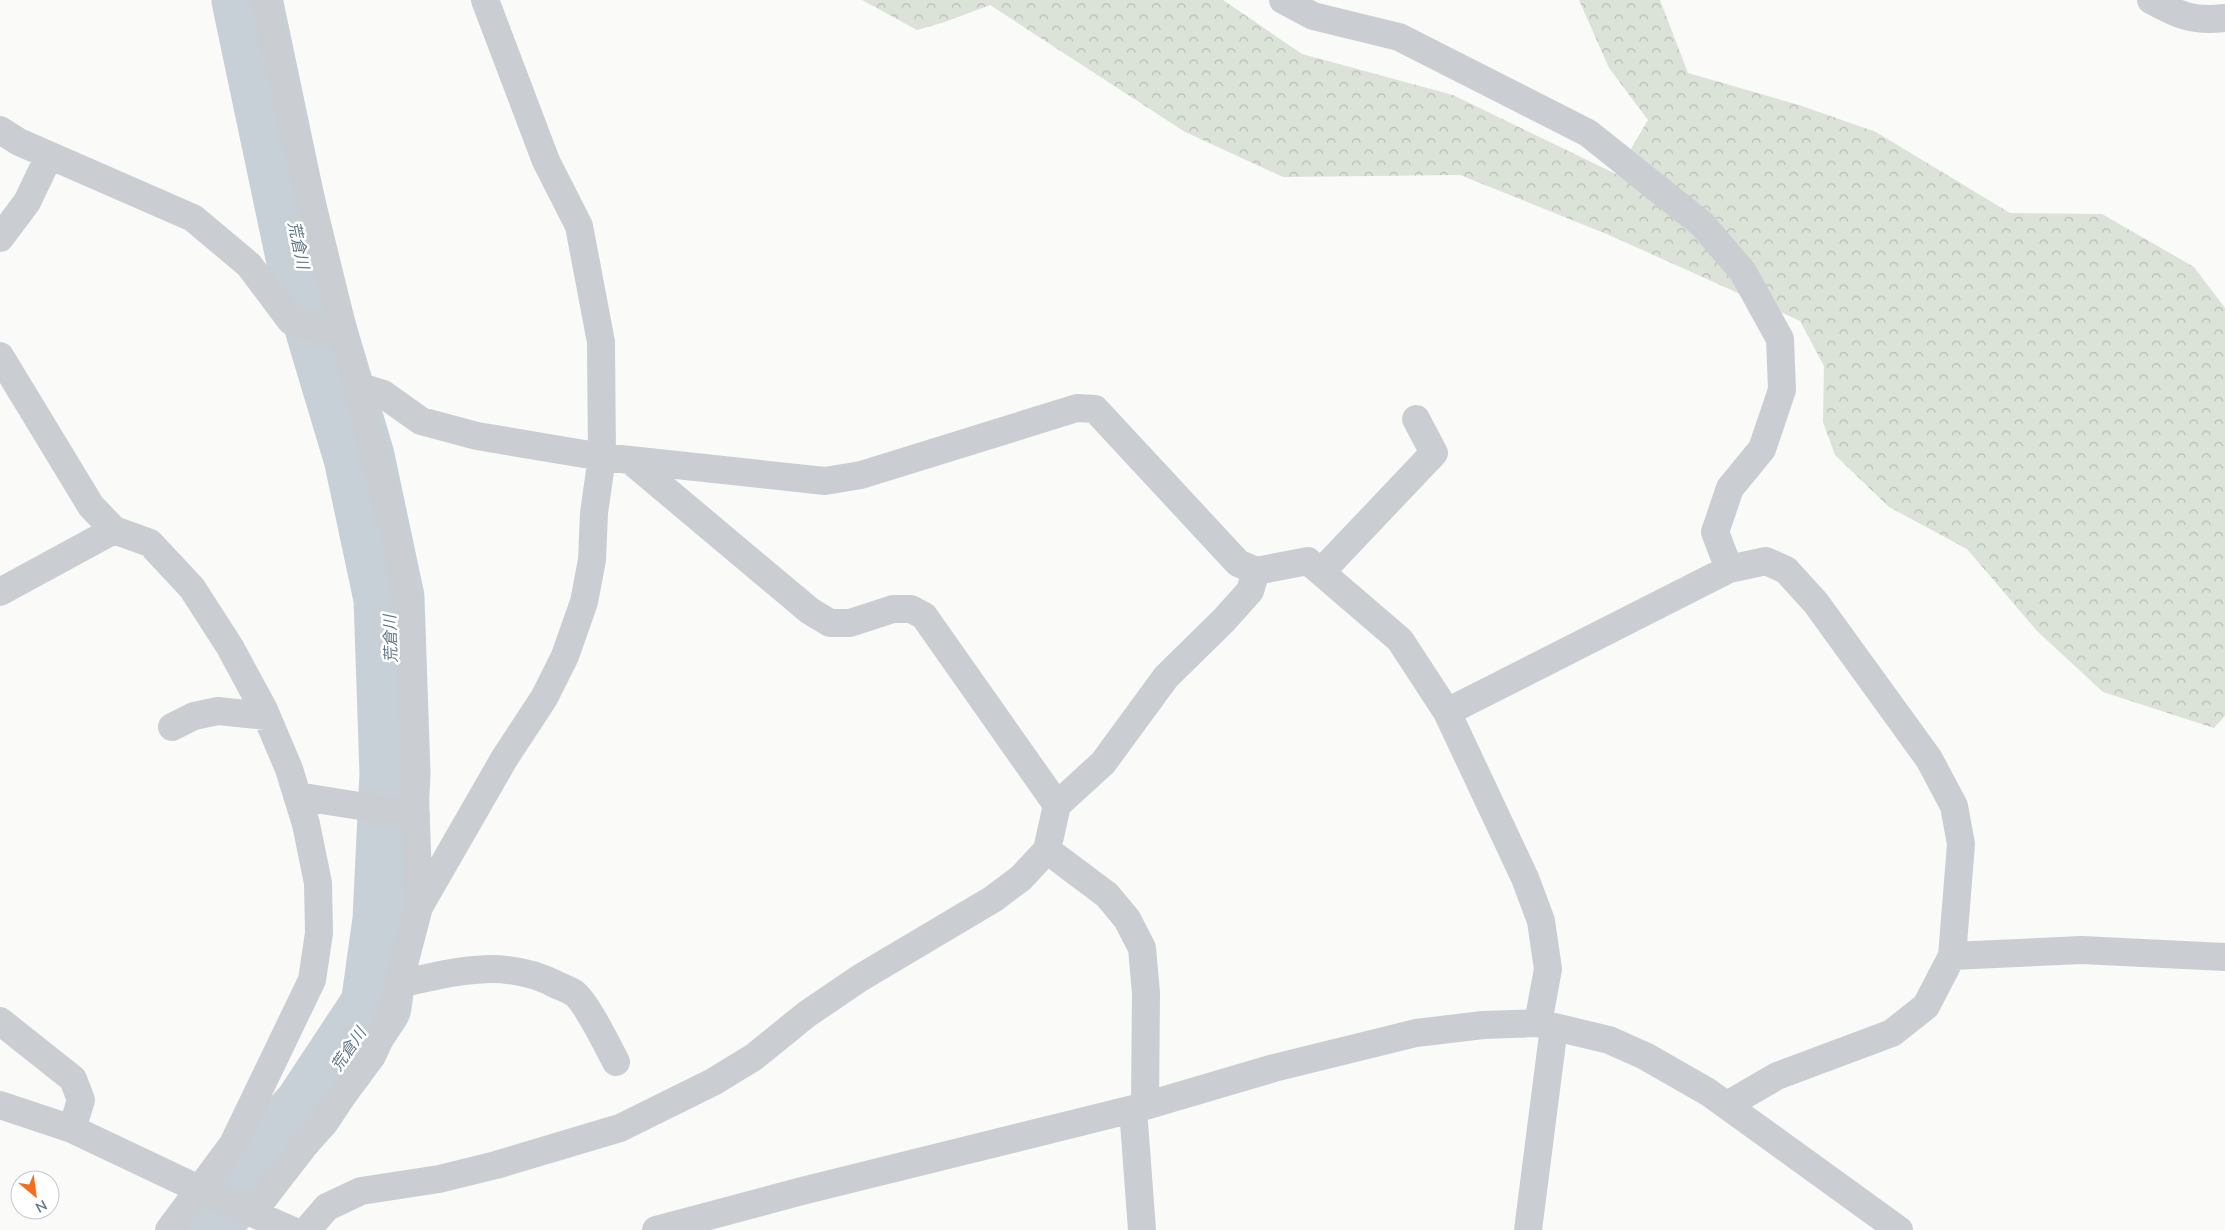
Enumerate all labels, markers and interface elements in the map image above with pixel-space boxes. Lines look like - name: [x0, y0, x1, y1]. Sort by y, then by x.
- water label: 荒倉川: [284, 219, 314, 273]
- water label: 荒倉川: [379, 613, 401, 663]
- water label: 荒倉川: [326, 1022, 371, 1074]
- north arrow: [10, 1170, 60, 1220]
- text: N: [32, 1196, 50, 1217]

